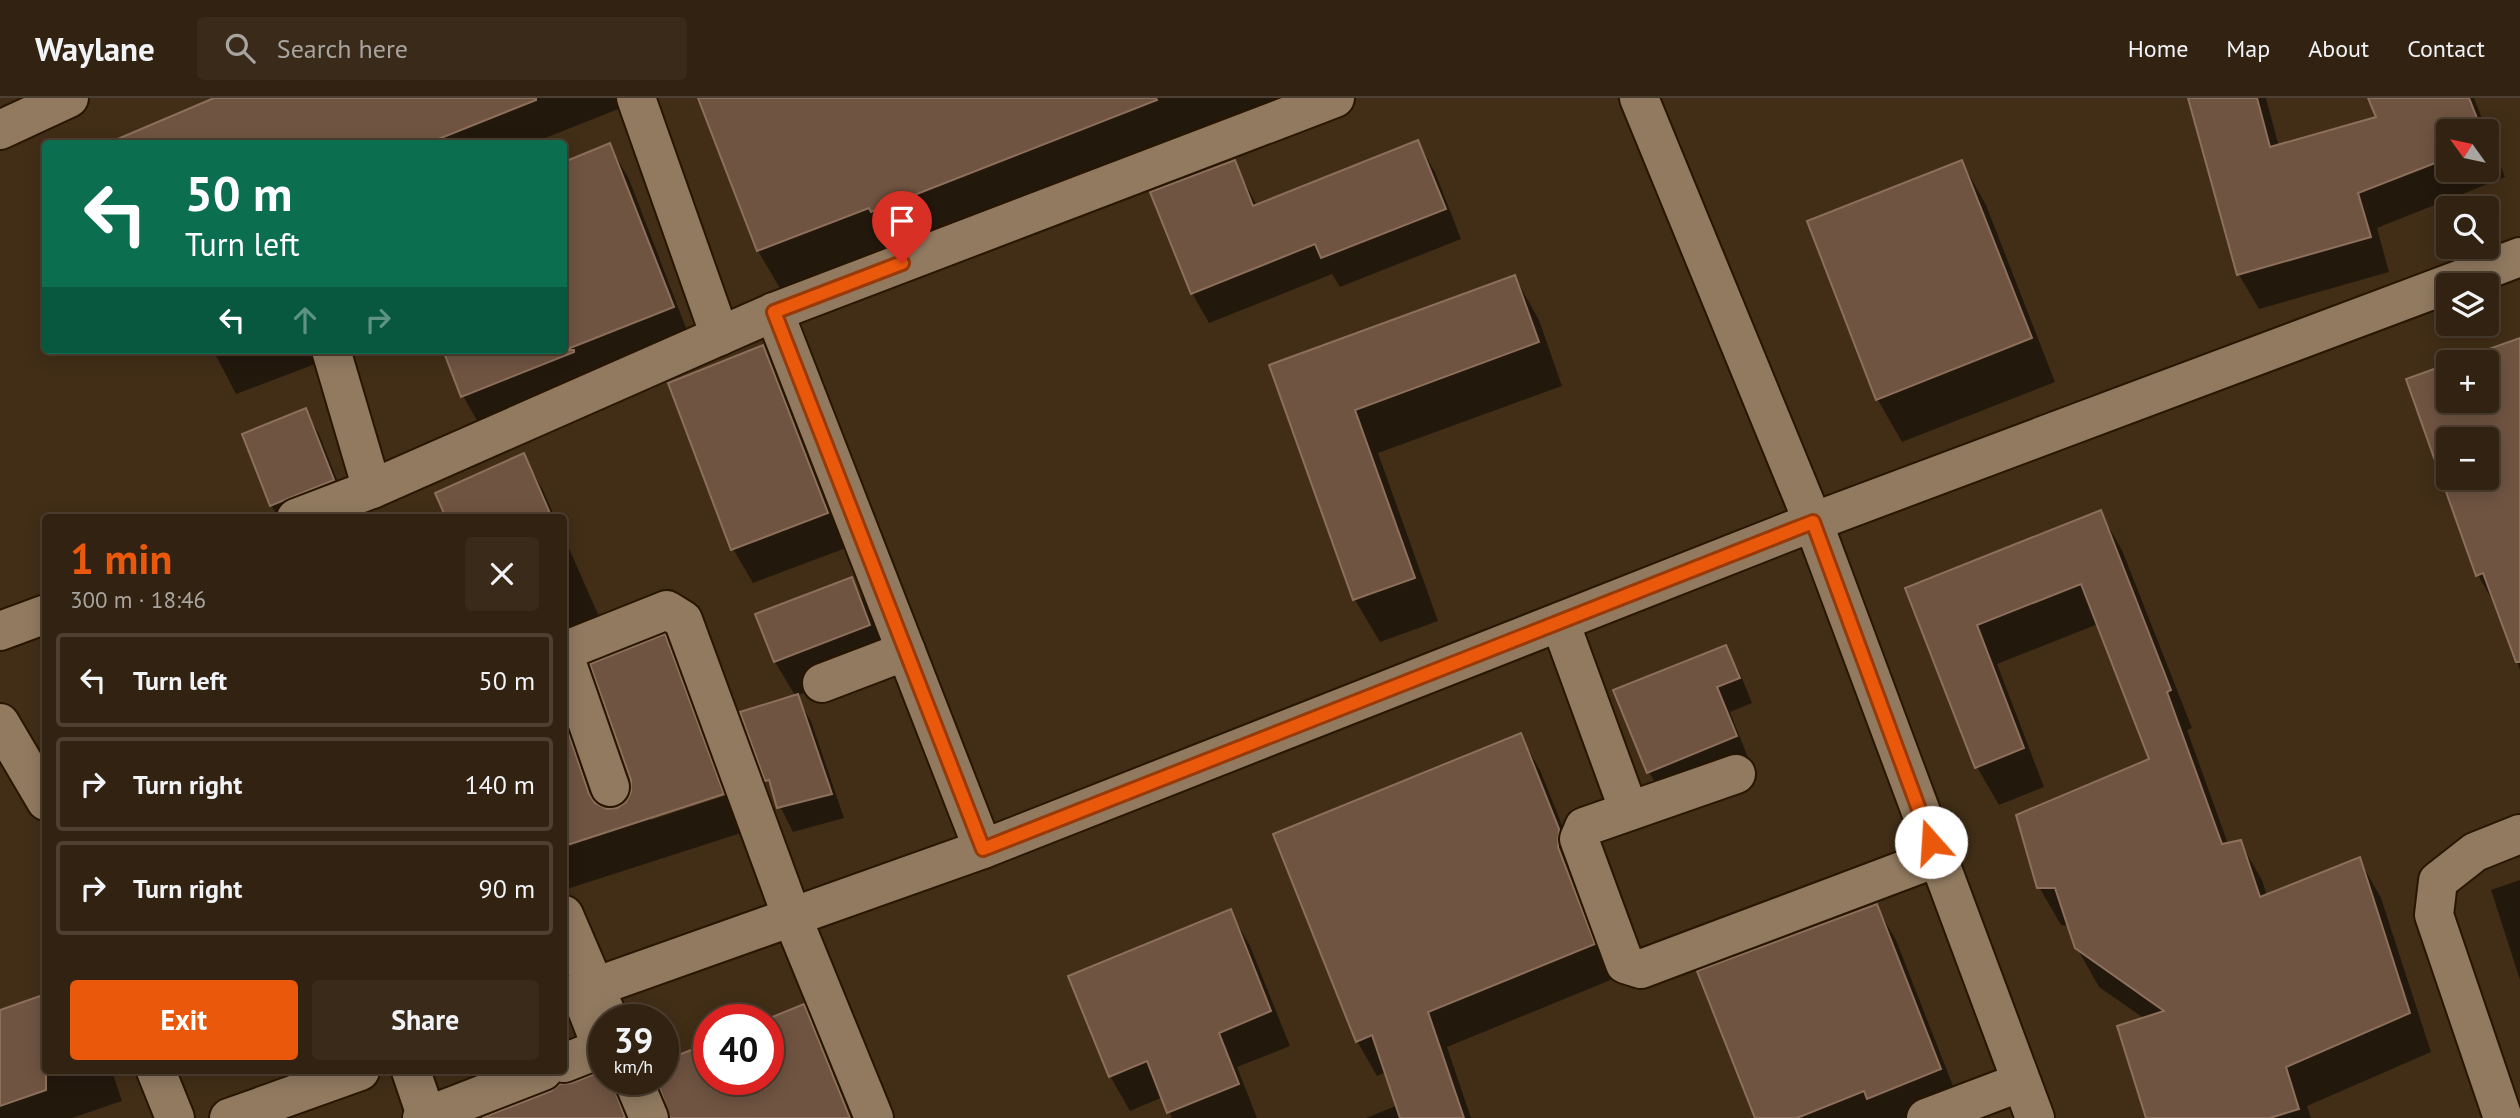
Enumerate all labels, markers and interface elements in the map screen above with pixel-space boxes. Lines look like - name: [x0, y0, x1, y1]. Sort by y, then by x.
- search box: [197, 17, 687, 80]
- text: Waylane: [35, 27, 155, 70]
- icon: search: [221, 29, 259, 67]
- text: Search here: [277, 32, 408, 65]
- text: Home: [2128, 33, 2188, 64]
- text: Map: [2226, 33, 2270, 64]
- text: About: [2308, 33, 2369, 64]
- text: Contact: [2407, 33, 2485, 64]
- north arrow: [2436, 119, 2499, 182]
- map controls: [2436, 119, 2499, 490]
- text: 50 m: [185, 161, 292, 225]
- icon: left: [70, 168, 161, 259]
- pin: [872, 191, 932, 263]
- button: search: [2436, 196, 2499, 259]
- icon: arrive: [883, 202, 921, 240]
- text: Turn left: [185, 223, 300, 265]
- button: layers: [2436, 273, 2499, 336]
- icon: left: [213, 301, 251, 339]
- icon: ahead: [286, 301, 324, 339]
- icon: right: [359, 301, 397, 339]
- button: +: [2436, 350, 2499, 413]
- button: −: [2436, 427, 2499, 490]
- text: 1 min: [70, 531, 172, 586]
- button: close: [465, 537, 539, 611]
- text: 300 m · 18:46: [70, 585, 206, 614]
- icon: left: [74, 661, 112, 699]
- text: Turn left: [133, 664, 227, 697]
- text: 50 m: [479, 664, 535, 697]
- icon: right: [74, 765, 112, 803]
- text: Turn right: [133, 768, 242, 801]
- text: 140 m: [464, 768, 535, 801]
- position arrow: [1894, 805, 1968, 879]
- icon: right: [74, 869, 112, 907]
- text: Turn right: [133, 872, 242, 905]
- text: 90 m: [479, 872, 535, 905]
- button: Exit: [70, 980, 298, 1060]
- button: Share: [312, 980, 539, 1060]
- speed limit sign: 40: [693, 1004, 784, 1095]
- text: 39: [614, 1017, 653, 1063]
- text: km/h: [614, 1055, 653, 1078]

